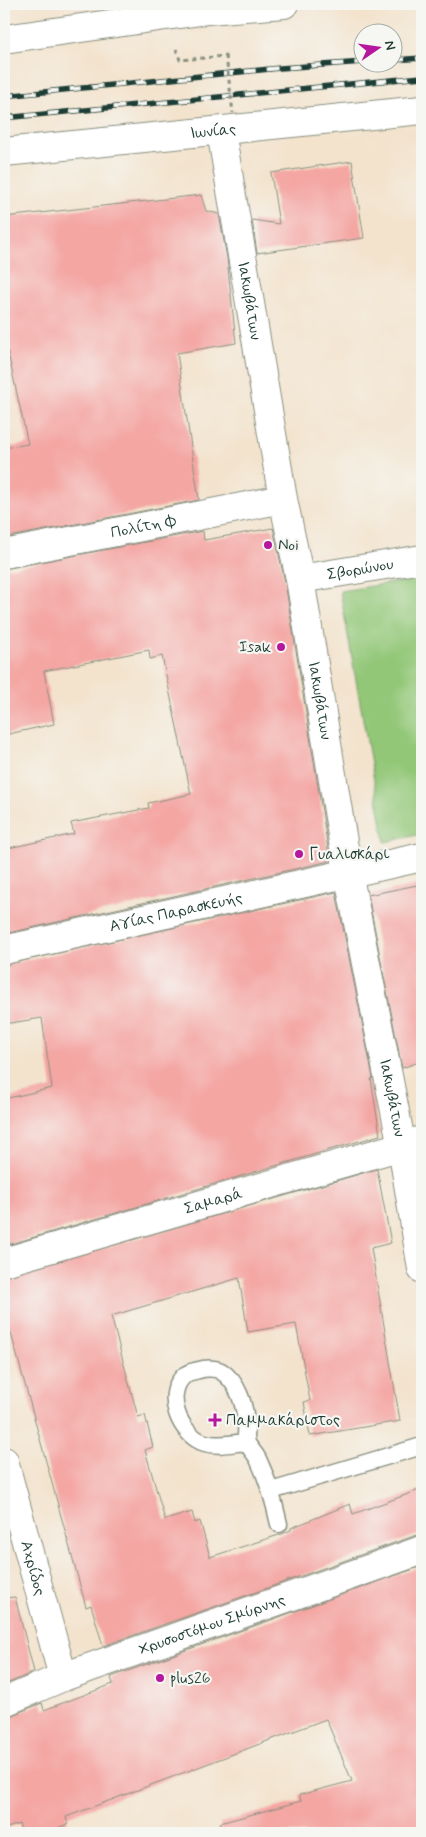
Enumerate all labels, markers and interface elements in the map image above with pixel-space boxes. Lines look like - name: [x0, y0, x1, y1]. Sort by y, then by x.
- north arrow: [354, 22, 404, 72]
- text: N: [380, 39, 400, 52]
- street label: Ιωνίας: [189, 118, 237, 144]
- street label: Ιακωβάτων: [233, 260, 267, 341]
- street label: Πολίτη Φ: [109, 510, 178, 543]
- place label: Noi: [278, 535, 299, 556]
- marker: Noi: [262, 539, 274, 551]
- street label: Σβορώνου: [325, 553, 395, 585]
- place label: Isak: [239, 637, 271, 658]
- marker: Isak: [275, 641, 287, 653]
- street label: Ιακωβάτων: [303, 660, 337, 741]
- place label: Γυαλισκάρι: [309, 844, 390, 865]
- marker: Γυαλισκάρι: [293, 848, 305, 860]
- street label: Αγίας Παρασκευής: [107, 887, 244, 937]
- street label: Ιακωβάτων: [374, 1057, 410, 1139]
- street label: Σαμαρά: [182, 1182, 245, 1219]
- place label: Παμμακάριστος: [226, 1410, 340, 1431]
- marker: Παμμακάριστος: [208, 1413, 222, 1427]
- street label: Αχρίδος: [16, 1538, 51, 1598]
- street label: Χρυσοστόμου Σμύρνης: [136, 1589, 288, 1660]
- place label: plus26: [170, 1668, 211, 1689]
- marker: plus26: [154, 1672, 166, 1684]

